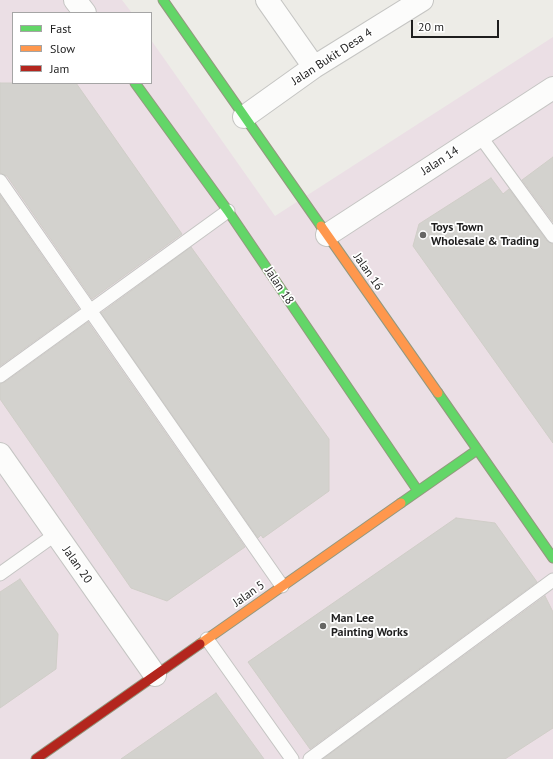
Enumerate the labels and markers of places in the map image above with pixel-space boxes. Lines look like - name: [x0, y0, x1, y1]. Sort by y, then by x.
- place label: Toys Town Wholesale & Trading: [431, 221, 539, 249]
- marker: Toys Town Wholesale & Trading: [418, 230, 428, 240]
- place label: Man Lee Painting Works: [331, 612, 408, 640]
- marker: Man Lee Painting Works: [318, 621, 328, 631]

